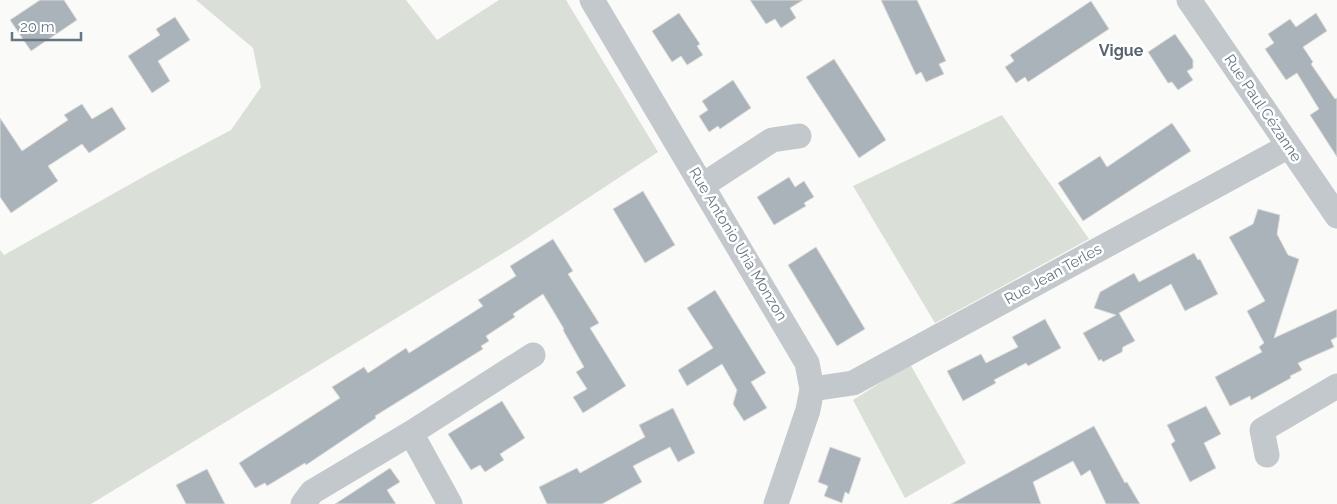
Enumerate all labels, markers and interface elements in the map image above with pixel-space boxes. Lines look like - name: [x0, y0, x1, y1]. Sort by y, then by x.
- scale bar: [12, 10, 81, 42]
- text: 20 m: [20, 18, 55, 36]
- district label: Vigue: [1099, 41, 1144, 60]
- street label: Rue Paul Cézanne: [1220, 51, 1306, 165]
- street label: Rue Antonio Uria Monzon: [685, 164, 791, 324]
- street label: Rue Jean Terles: [1001, 240, 1105, 308]

